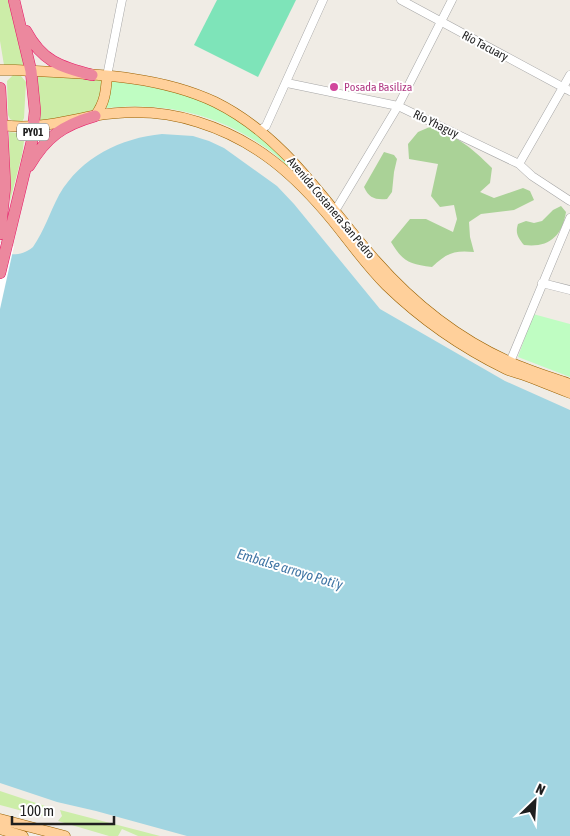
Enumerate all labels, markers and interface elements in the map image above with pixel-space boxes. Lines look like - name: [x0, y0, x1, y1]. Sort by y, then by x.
- street label: Río Tacuary: [459, 28, 511, 64]
- place label: Posada Basiliza: [344, 80, 412, 94]
- marker: Posada Basiliza: [328, 81, 340, 93]
- street label: Río Yhaguy: [411, 107, 461, 141]
- road number: PY01: [17, 124, 49, 140]
- street label: Avenida Costanera San Pedro: [285, 155, 378, 262]
- water label: Embalse arroyo Poti'y: [235, 545, 345, 593]
- north arrow: [510, 776, 560, 826]
- text: N: [533, 780, 548, 798]
- scale bar: [12, 794, 115, 826]
- text: 100 m: [20, 802, 54, 819]

